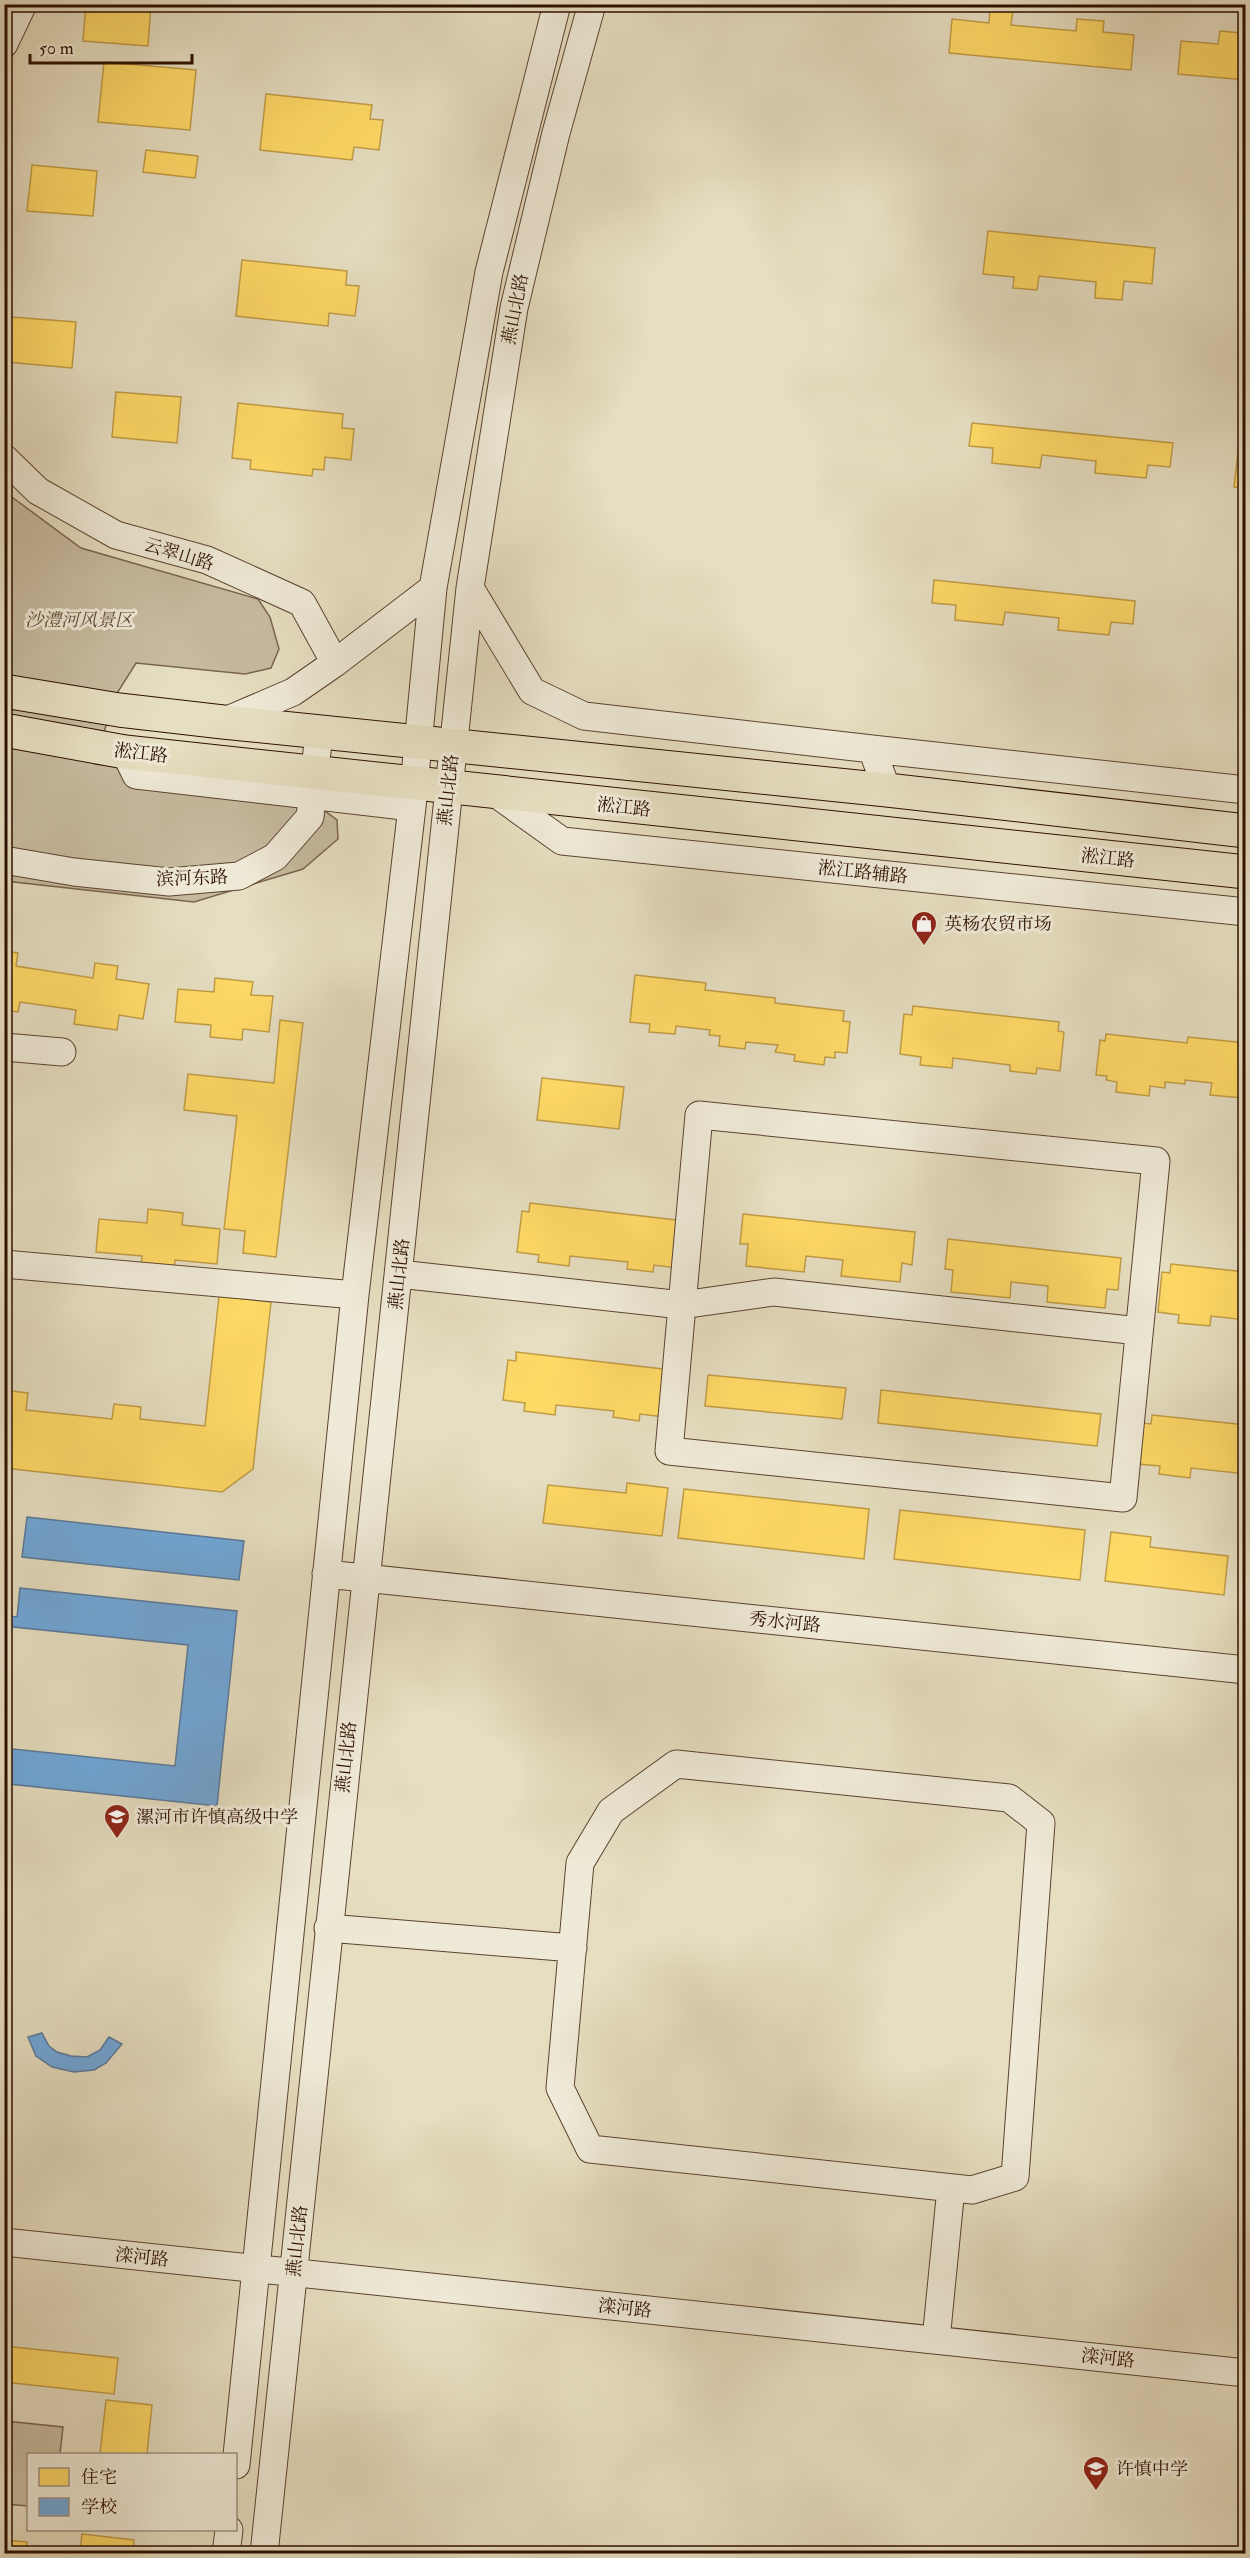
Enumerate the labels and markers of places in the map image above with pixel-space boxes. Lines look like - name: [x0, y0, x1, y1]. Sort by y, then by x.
- shop icon: 英杨农贸市场: [909, 909, 939, 947]
- place label: 英杨农贸市场: [944, 913, 1052, 936]
- school or university icon: 漯河市许慎高级中学: [102, 1802, 132, 1840]
- place label: 漯河市许慎高级中学: [136, 1806, 298, 1829]
- school or university icon: 许慎中学: [1081, 2454, 1111, 2492]
- place label: 许慎中学: [1116, 2458, 1188, 2481]

